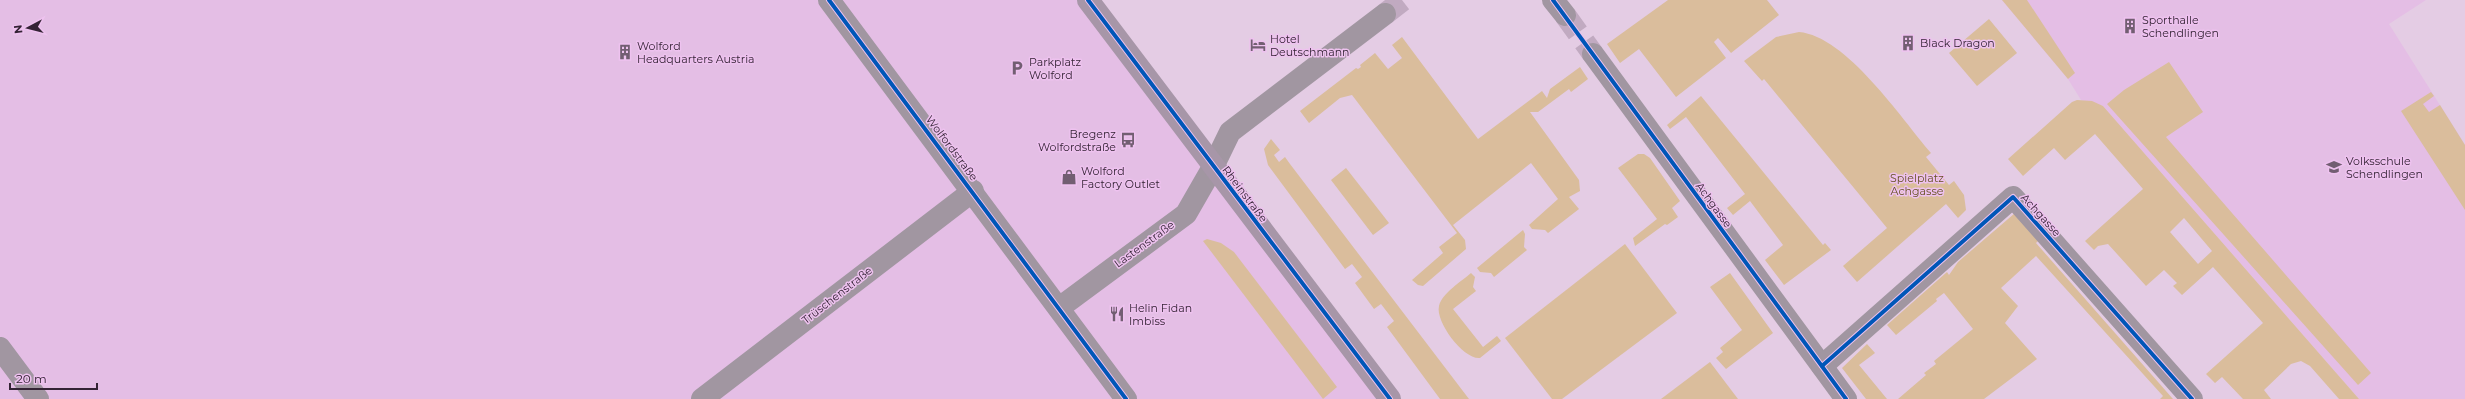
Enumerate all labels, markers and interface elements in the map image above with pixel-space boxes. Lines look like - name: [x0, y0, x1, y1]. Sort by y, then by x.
- north arrow: [8, 8, 48, 48]
- place label: Sporthalle Schendlingen: [2142, 13, 2219, 40]
- building icon: Sporthalle Schendlingen: [2121, 17, 2139, 35]
- text: N: [11, 24, 26, 34]
- place label: Hotel Deutschmann: [1270, 32, 1350, 59]
- building icon: Black Dragon: [1899, 34, 1917, 52]
- hotel icon: Hotel Deutschmann: [1249, 36, 1267, 54]
- place label: Black Dragon: [1920, 36, 1995, 50]
- place label: Wolford Headquarters Austria: [637, 39, 755, 66]
- building icon: Wolford Headquarters Austria: [616, 43, 634, 61]
- place label: Parkplatz Wolford: [1029, 55, 1081, 82]
- parking icon: Parkplatz Wolford: [1008, 59, 1026, 77]
- street label: Wolfordstraße: [923, 113, 981, 184]
- place label: Bregenz Wolfordstraße: [1038, 127, 1116, 154]
- bus stop icon: Bregenz Wolfordstraße: [1119, 131, 1137, 149]
- place label: Volksschule Schendlingen: [2346, 154, 2423, 181]
- school or university icon: Volksschule Schendlingen: [2325, 158, 2343, 176]
- street label: Rheinstraße: [1219, 163, 1271, 225]
- place label: Wolford Factory Outlet: [1081, 164, 1161, 191]
- shop icon: Wolford Factory Outlet: [1060, 168, 1078, 186]
- park label: Spielplatz Achgasse: [1890, 171, 1944, 198]
- street label: Achgasse: [1693, 180, 1735, 231]
- street label: Achgasse: [2018, 191, 2064, 240]
- street label: Lastenstraße: [1111, 217, 1177, 271]
- street label: Trüschenstraße: [799, 263, 875, 327]
- place label: Helin Fidan Imbiss: [1129, 301, 1192, 328]
- restaurant icon: Helin Fidan Imbiss: [1108, 305, 1126, 323]
- scale bar: [10, 365, 97, 391]
- text: 20 m: [16, 371, 47, 386]

